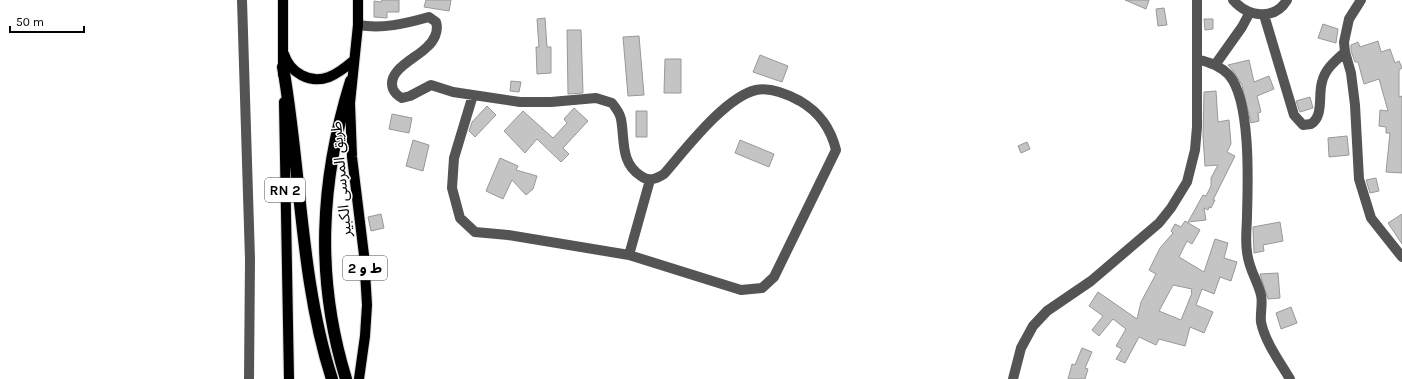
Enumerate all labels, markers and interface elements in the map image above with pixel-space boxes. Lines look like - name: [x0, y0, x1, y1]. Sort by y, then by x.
- scale bar: [10, 8, 84, 34]
- text: 50 m: [16, 15, 44, 29]
- street label: طريق المرسى الكبير: [327, 121, 356, 238]
- road number: RN 2: [265, 178, 305, 202]
- road number: ط و 2: [343, 256, 387, 280]

